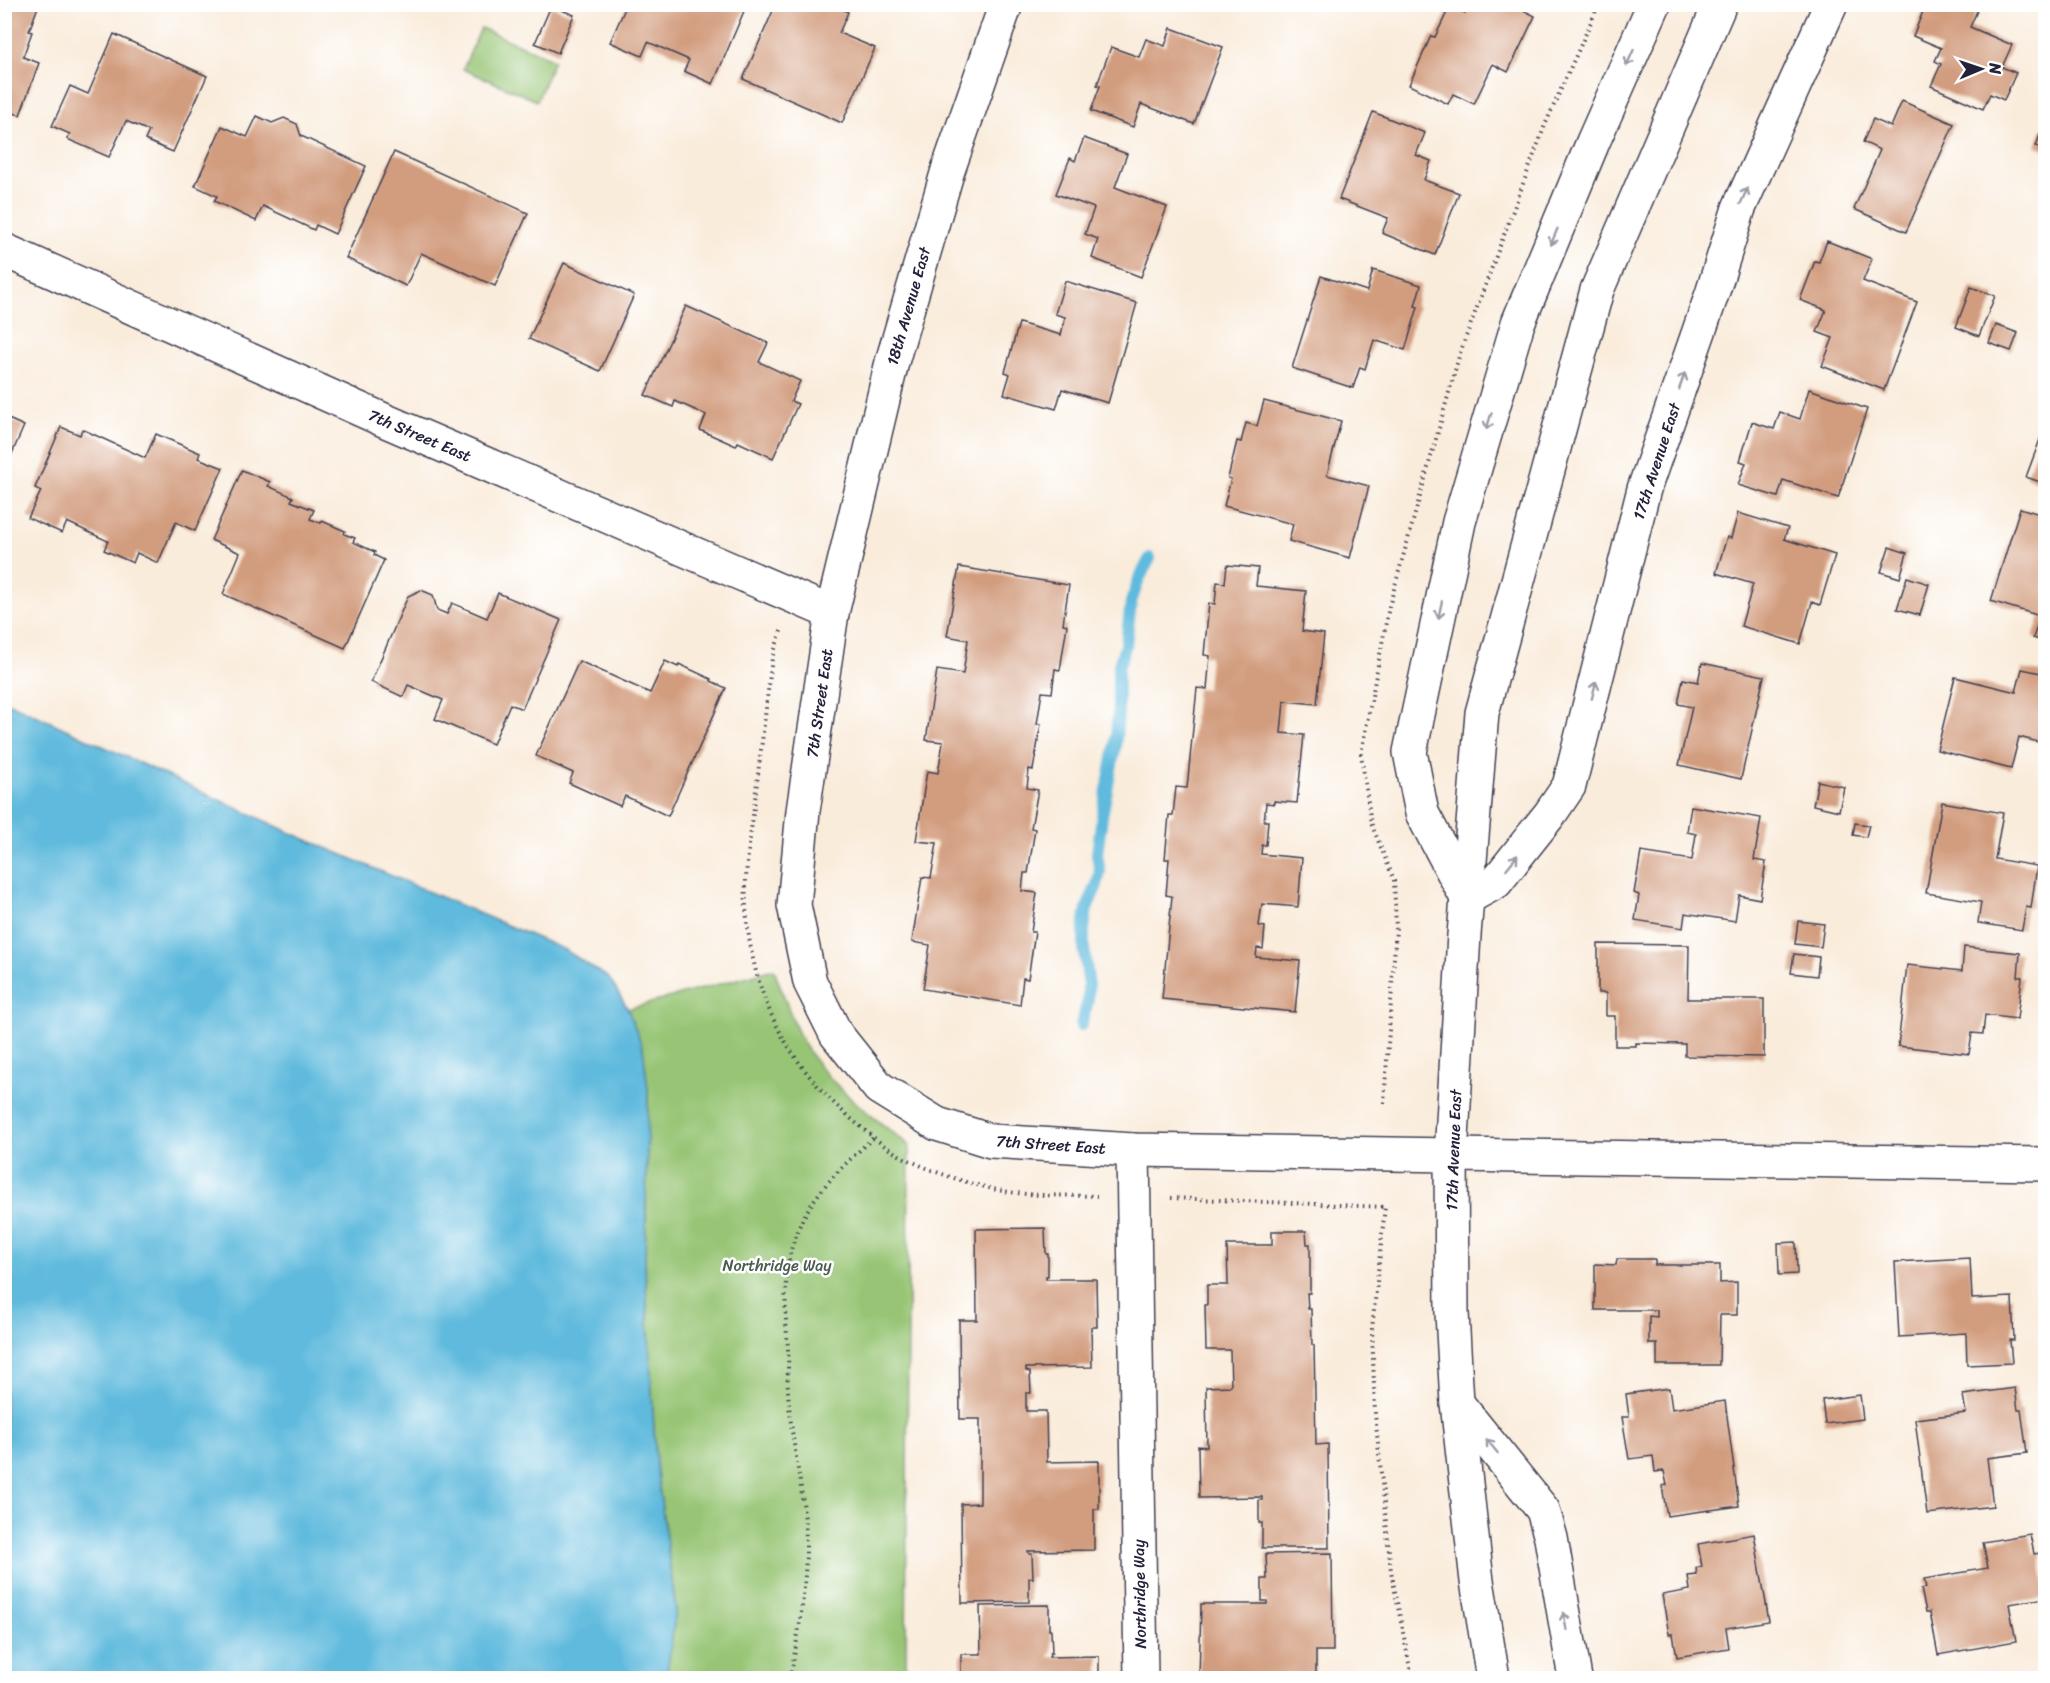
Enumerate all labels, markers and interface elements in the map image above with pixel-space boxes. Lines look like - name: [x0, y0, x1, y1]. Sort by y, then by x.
- north arrow: [1951, 39, 2011, 99]
- one-way arrow: [1624, 48, 1635, 67]
- text: N: [1981, 61, 2010, 75]
- one-way arrow: [1739, 188, 1751, 206]
- one-way arrow: [1548, 228, 1559, 246]
- street label: 18th Avenue East: [878, 243, 939, 369]
- one-way arrow: [1677, 372, 1688, 391]
- street label: 17th Avenue East: [1624, 398, 1689, 523]
- street label: 7th Street East: [364, 401, 476, 470]
- one-way arrow: [1483, 411, 1494, 430]
- one-way arrow: [1434, 599, 1445, 619]
- street label: 7th Street East: [797, 647, 841, 759]
- one-way arrow: [1588, 680, 1600, 699]
- one-way arrow: [1505, 854, 1518, 870]
- street label: 17th Avenue East: [1437, 1088, 1470, 1211]
- street label: 7th Street East: [995, 1126, 1107, 1163]
- park label: Northridge Way: [722, 1251, 832, 1280]
- one-way arrow: [1485, 1439, 1499, 1454]
- street label: Northridge Way: [1124, 1538, 1155, 1649]
- one-way arrow: [1559, 1612, 1570, 1631]

